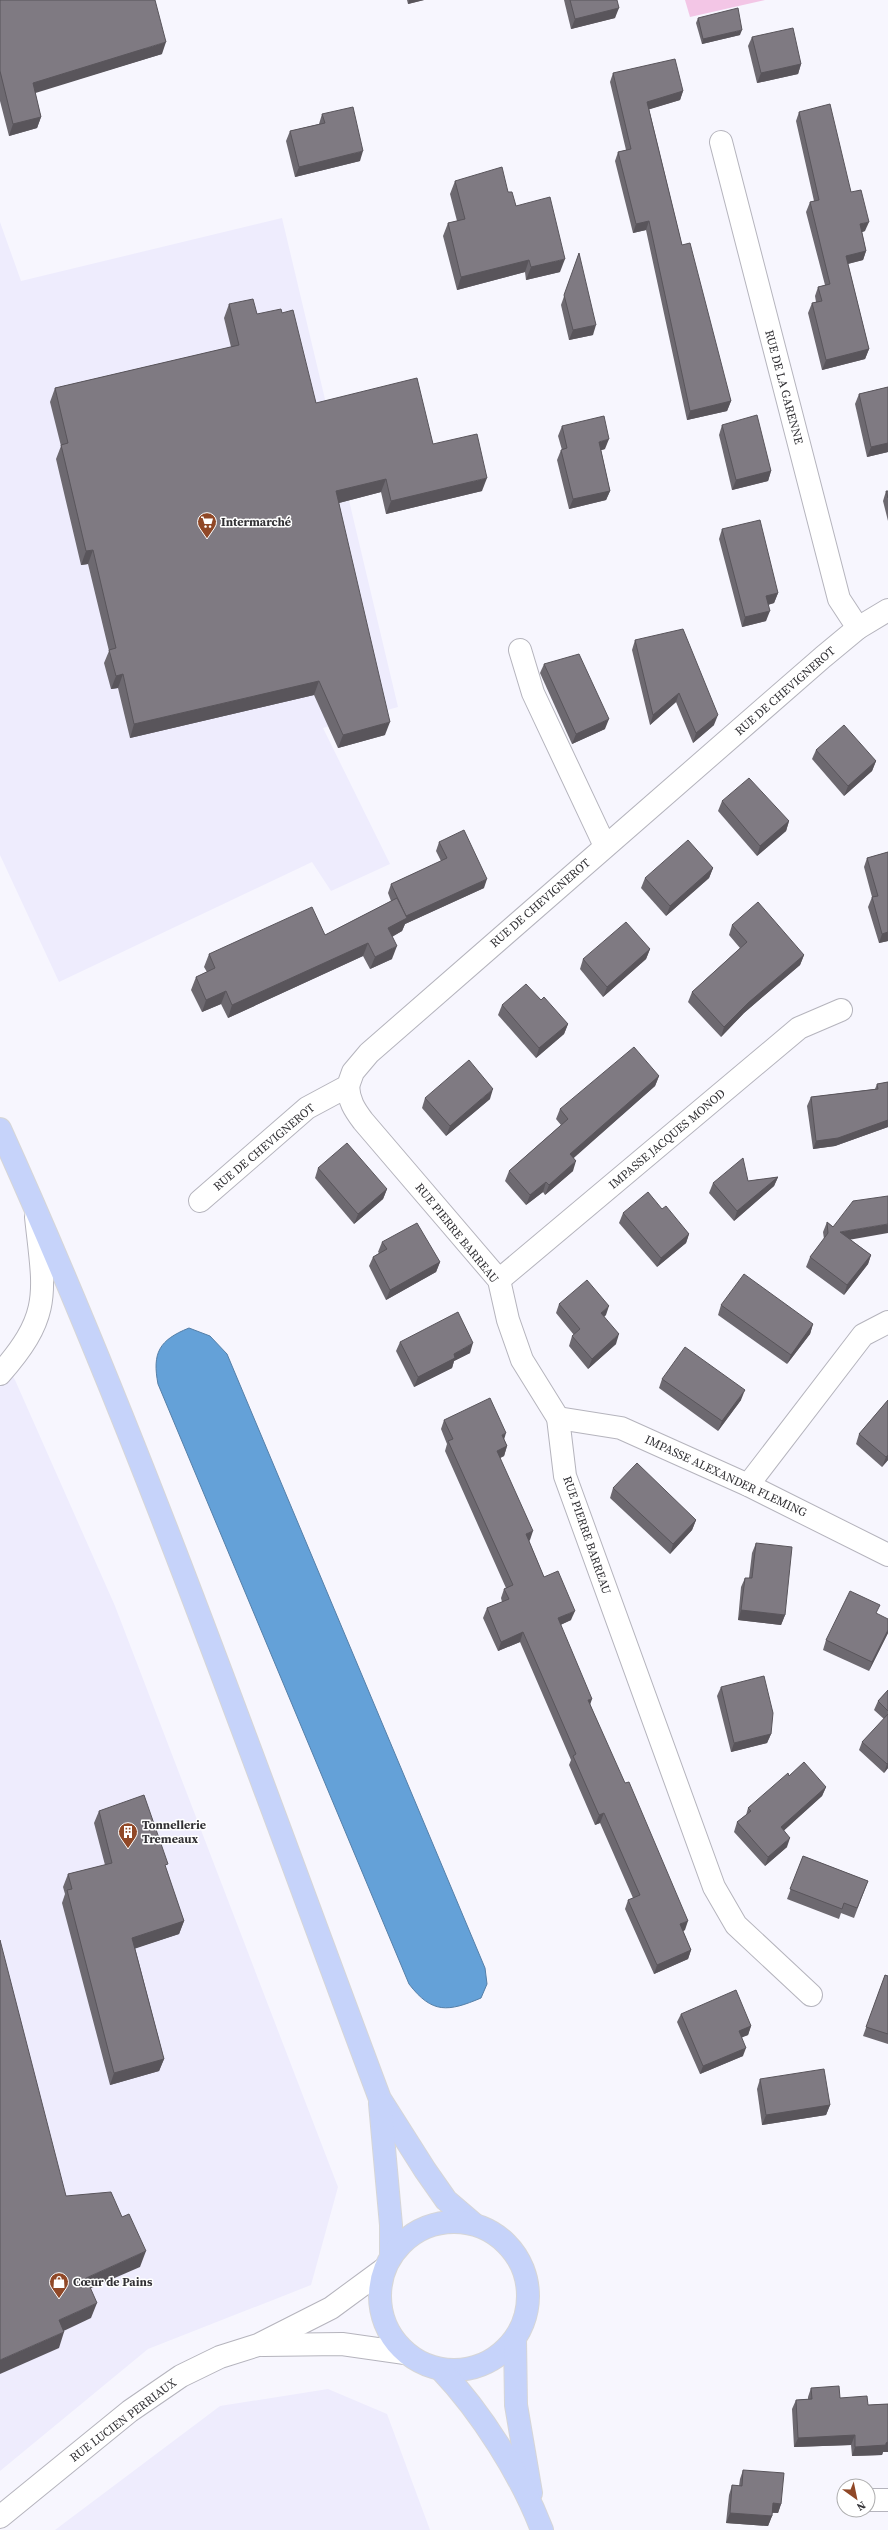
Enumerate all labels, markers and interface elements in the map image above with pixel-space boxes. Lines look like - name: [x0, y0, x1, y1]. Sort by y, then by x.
- street label: RUE DE LA GARENNE: [761, 328, 807, 446]
- supermarket icon: Intermarché: [196, 511, 218, 539]
- place label: Intermarché: [221, 514, 291, 530]
- street label: RUE DE CHEVIGNEROT: [732, 643, 839, 739]
- street label: RUE DE CHEVIGNEROT: [487, 855, 594, 951]
- street label: IMPASSE JACQUES MONOD: [605, 1085, 729, 1193]
- street label: RUE DE CHEVIGNEROT: [210, 1099, 319, 1194]
- street label: RUE PIERRE BARREAU: [412, 1180, 502, 1286]
- street label: IMPASSE ALEXANDER FLEMING: [642, 1431, 810, 1521]
- street label: RUE PIERRE BARREAU: [559, 1474, 615, 1596]
- place label: Tonnellerie Tremeaux: [142, 1817, 206, 1847]
- building icon: Tonnellerie Tremeaux: [117, 1821, 139, 1849]
- shop icon: Cœur de Pains: [48, 2271, 70, 2299]
- place label: Cœur de Pains: [73, 2274, 153, 2290]
- street label: RUE LUCIEN PERRIAUX: [66, 2375, 180, 2465]
- north arrow: [836, 2478, 876, 2518]
- text: N: [854, 2497, 869, 2514]

